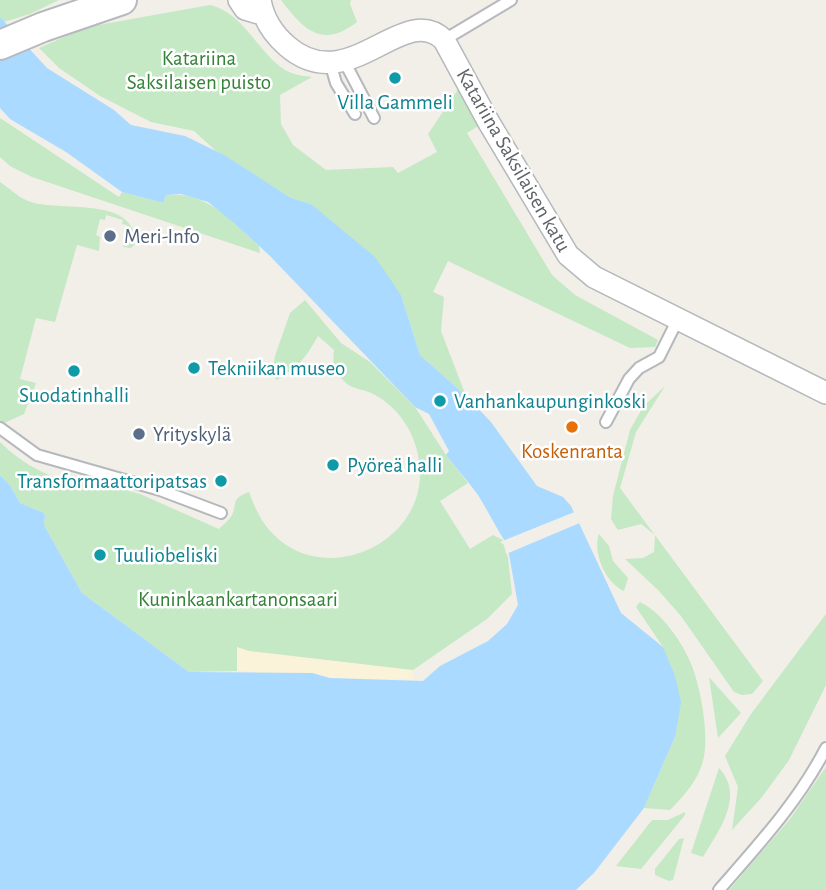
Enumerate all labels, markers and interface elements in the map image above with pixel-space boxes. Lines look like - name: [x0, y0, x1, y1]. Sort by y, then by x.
- park label: Katariina Saksilaisen puisto: [127, 48, 271, 93]
- street label: Katariina Saksilaisen katu: [453, 65, 575, 256]
- marker: Villa Gammeli: [387, 70, 403, 86]
- place label: Villa Gammeli: [337, 92, 453, 113]
- place label: Meri-Info: [124, 226, 200, 247]
- marker: Meri-Info: [102, 228, 118, 244]
- place label: Tekniikan museo: [208, 358, 345, 379]
- marker: Tekniikan museo: [186, 360, 202, 376]
- marker: Suodatinhalli: [66, 363, 82, 379]
- place label: Suodatinhalli: [19, 385, 129, 406]
- place label: Vanhankaupunginkoski: [454, 391, 646, 412]
- marker: Vanhankaupunginkoski: [432, 393, 448, 409]
- marker: Koskenranta: [564, 419, 580, 435]
- place label: Yrityskylä: [153, 424, 232, 445]
- marker: Yrityskylä: [131, 426, 147, 442]
- place label: Koskenranta: [521, 441, 623, 462]
- place label: Pyöreä halli: [347, 455, 442, 476]
- marker: Pyöreä halli: [325, 457, 341, 473]
- place label: Transformaattoripatsas: [17, 471, 207, 492]
- marker: Transformaattoripatsas: [213, 473, 229, 489]
- place label: Tuuliobeliski: [114, 545, 218, 566]
- marker: Tuuliobeliski: [92, 547, 108, 563]
- park label: Kuninkaankartanonsaari: [138, 589, 338, 610]

